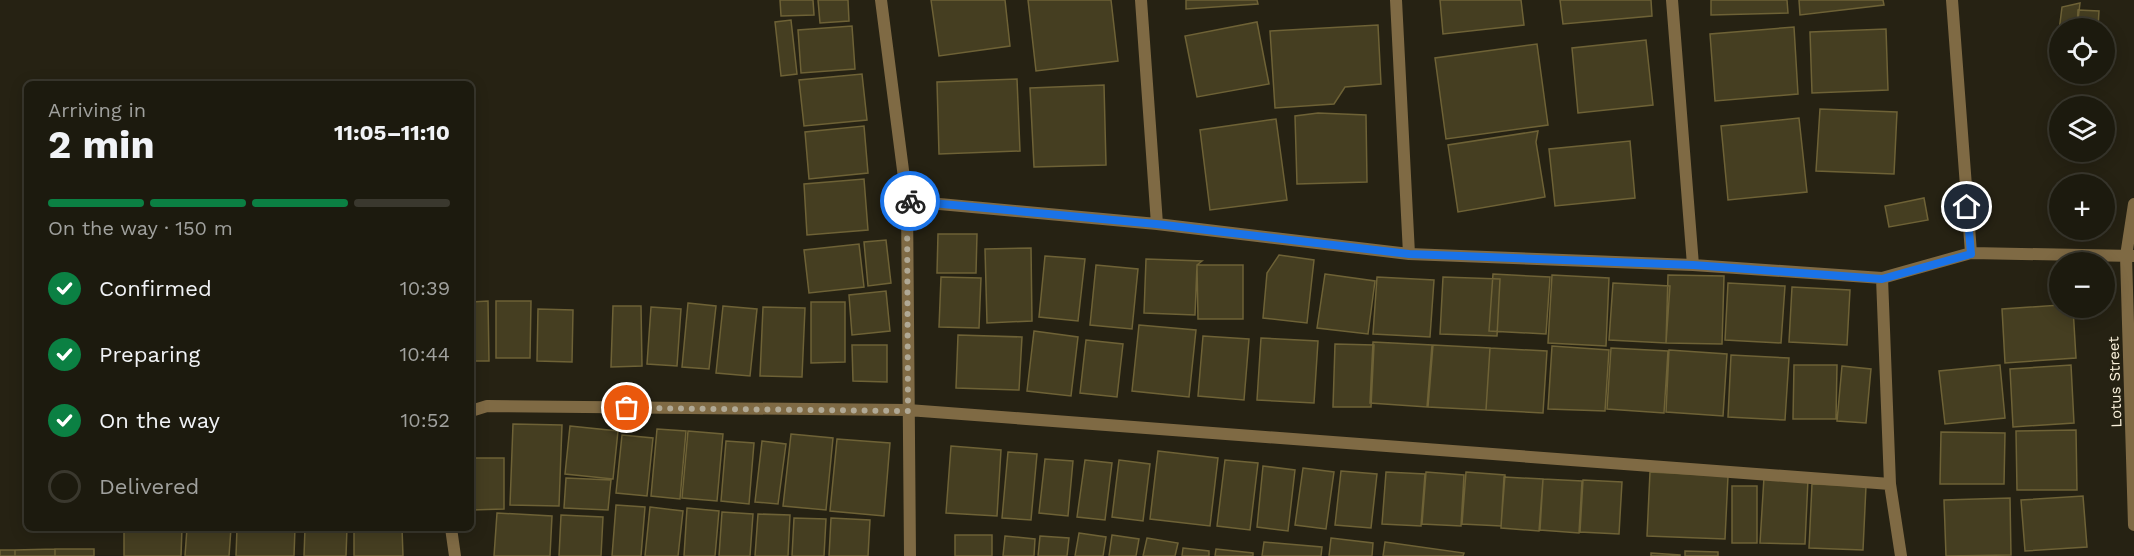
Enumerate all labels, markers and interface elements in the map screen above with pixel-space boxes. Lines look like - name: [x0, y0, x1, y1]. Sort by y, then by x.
- map controls: [2049, 18, 2115, 318]
- button: locate: [2049, 18, 2115, 84]
- button: layers: [2049, 96, 2115, 162]
- text: Arriving in: [48, 98, 146, 122]
- text: 11:05–11:10: [334, 120, 450, 145]
- text: 2 min: [48, 122, 155, 167]
- courier: [880, 171, 940, 231]
- button: +: [2049, 174, 2115, 240]
- pin: [1941, 181, 1992, 232]
- icon: bike: [894, 185, 927, 218]
- icon: home: [1950, 190, 1983, 223]
- text: On the way · 150 m: [48, 216, 233, 240]
- button: −: [2049, 252, 2115, 318]
- icon: check: [48, 272, 81, 305]
- text: Confirmed: [99, 276, 212, 301]
- text: 10:39: [400, 276, 450, 300]
- street label: Lotus Street: [2104, 335, 2126, 428]
- icon: check: [48, 338, 81, 371]
- text: Preparing: [99, 342, 200, 367]
- text: 10:44: [399, 342, 450, 366]
- pin: [601, 382, 652, 433]
- icon: bag: [610, 391, 643, 424]
- icon: check: [48, 404, 81, 437]
- text: On the way: [99, 408, 220, 433]
- text: 10:52: [401, 408, 450, 432]
- text: Delivered: [99, 474, 199, 499]

